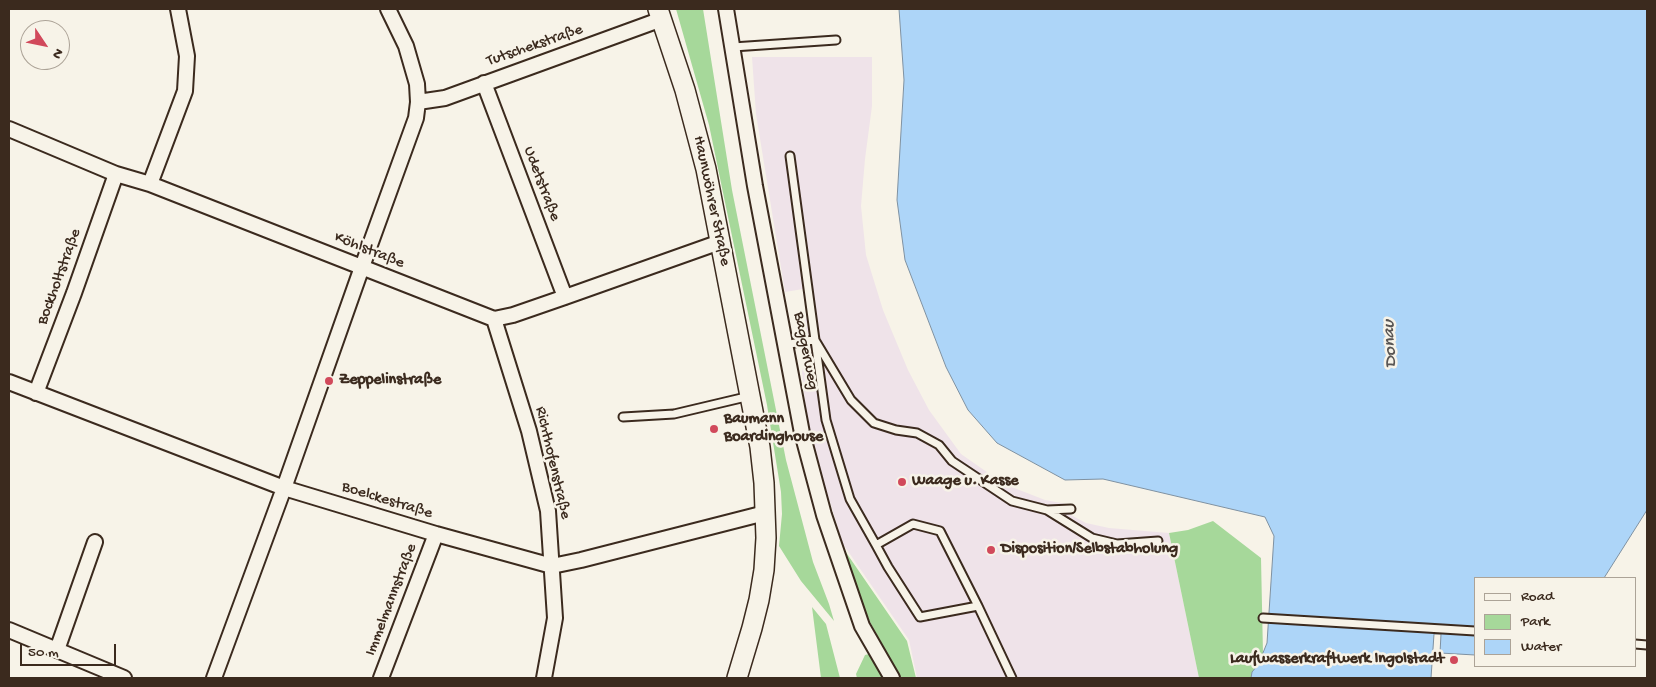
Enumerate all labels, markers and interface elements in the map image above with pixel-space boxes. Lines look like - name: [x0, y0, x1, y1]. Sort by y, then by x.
- north arrow: [20, 20, 70, 70]
- street label: Tutschekstraße: [484, 21, 586, 71]
- text: N: [47, 45, 67, 62]
- street label: Haunwöhrer Straße: [688, 134, 734, 268]
- street label: Udetstraße: [518, 144, 564, 224]
- street label: Bockholtstraße: [34, 226, 86, 328]
- street label: Köhlstraße: [331, 228, 407, 274]
- street label: Baggerweg: [788, 310, 822, 392]
- water label: Donau: [1379, 319, 1403, 369]
- place label: Zeppelinstraße: [339, 371, 441, 391]
- marker: Zeppelinstraße: [323, 375, 335, 387]
- street label: Richthofenstraße: [530, 405, 574, 521]
- place label: Baumann Boardinghouse: [724, 410, 823, 448]
- marker: Baumann Boardinghouse: [708, 423, 720, 435]
- place label: Waage u. Kasse: [912, 472, 1019, 492]
- marker: Waage u. Kasse: [896, 476, 908, 488]
- street label: Boelckestraße: [339, 478, 435, 524]
- place label: Disposition/Selbstabholung: [1001, 540, 1178, 560]
- street label: Immelmannstraße: [362, 541, 422, 659]
- marker: Disposition/Selbstabholung: [985, 544, 997, 556]
- legend: [1474, 577, 1636, 667]
- text: Road: [1521, 588, 1554, 606]
- text: Park: [1521, 613, 1550, 631]
- scale bar: [22, 634, 119, 666]
- text: Water: [1521, 638, 1561, 656]
- text: 50 m: [28, 644, 59, 662]
- place label: Laufwasserkraftwerk Ingolstadt: [1230, 650, 1444, 670]
- marker: Laufwasserkraftwerk Ingolstadt: [1448, 654, 1460, 666]

